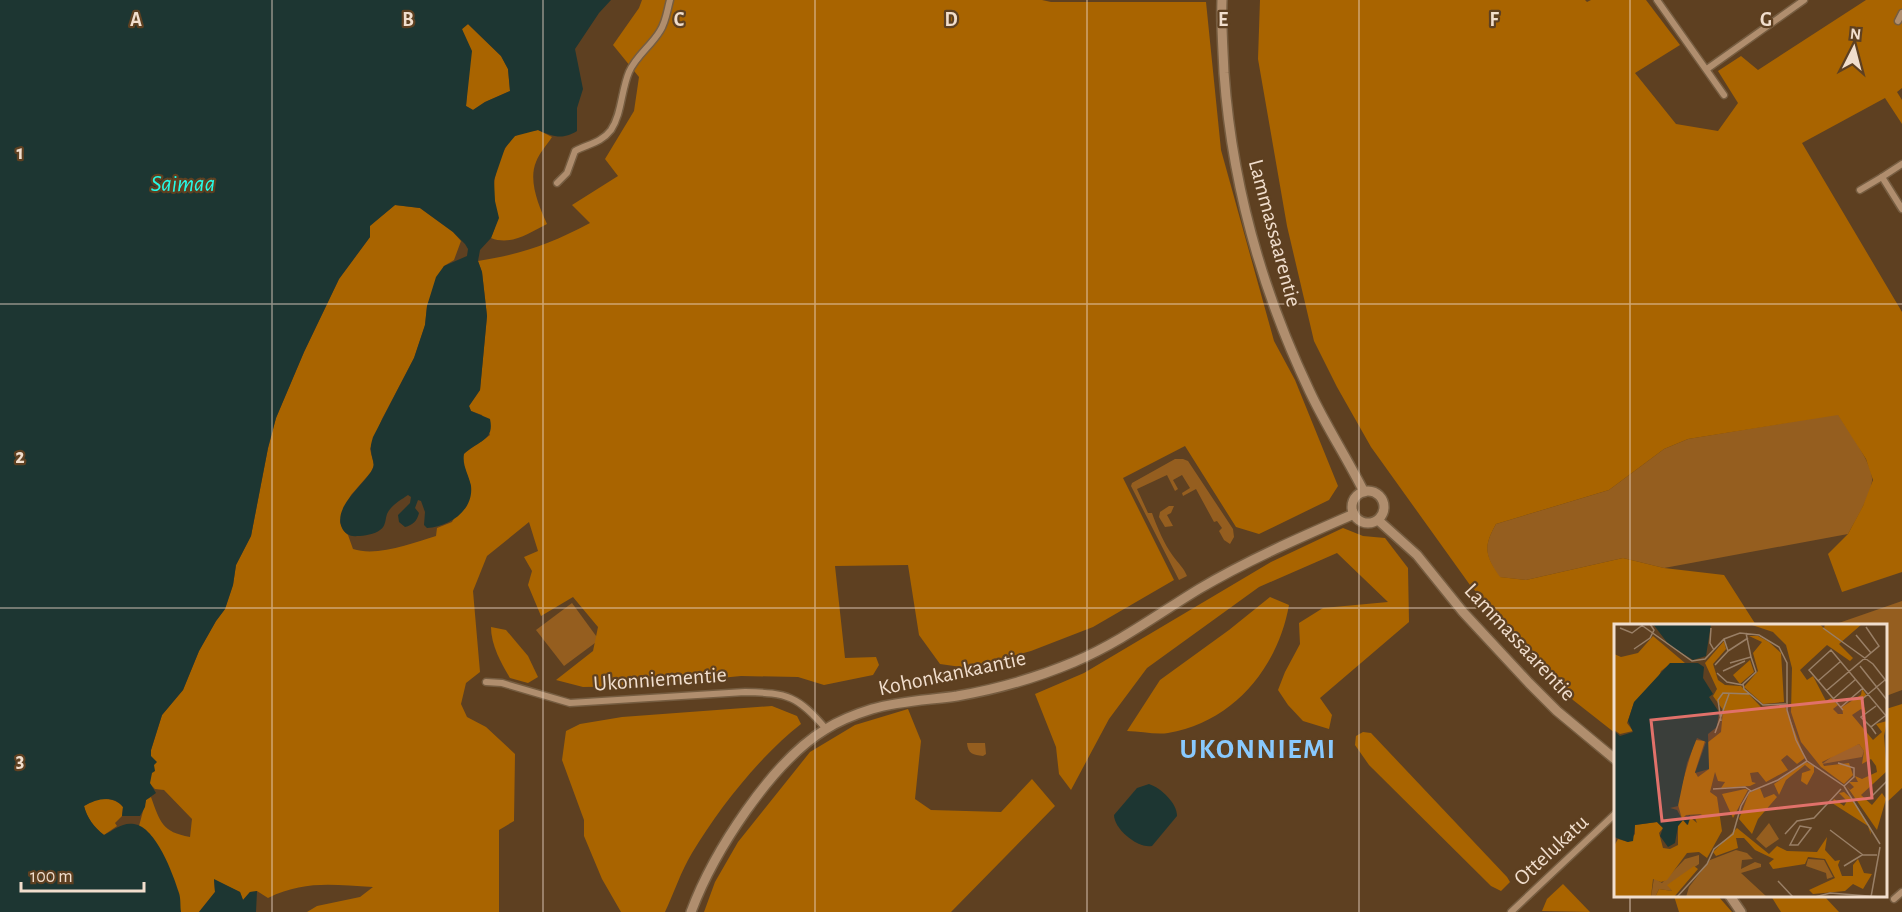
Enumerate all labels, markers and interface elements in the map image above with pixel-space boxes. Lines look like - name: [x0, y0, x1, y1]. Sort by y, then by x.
- text: A: [130, 10, 142, 30]
- text: B: [402, 10, 414, 30]
- text: C: [674, 10, 685, 30]
- text: D: [944, 10, 958, 30]
- text: E: [1218, 10, 1228, 30]
- text: F: [1489, 10, 1499, 30]
- text: G: [1760, 10, 1772, 30]
- north arrow: [1824, 18, 1884, 78]
- text: N: [1849, 26, 1862, 43]
- text: 1: [16, 143, 24, 163]
- street label: Lammassaarentie: [1245, 157, 1305, 309]
- water label: Saimaa: [151, 172, 215, 196]
- text: 2: [15, 447, 25, 467]
- street label: Lammassaarentie: [1460, 579, 1580, 705]
- inset map: [1614, 624, 1887, 897]
- street label: Kohonkankaantie: [876, 647, 1028, 699]
- street label: Ukonniementie: [593, 663, 727, 695]
- district label: UKONNIEMI: [1179, 736, 1337, 764]
- text: 3: [16, 751, 24, 771]
- street label: Ottelukatu: [1510, 810, 1592, 890]
- scale bar: [21, 855, 144, 893]
- text: 100 m: [30, 868, 73, 886]

